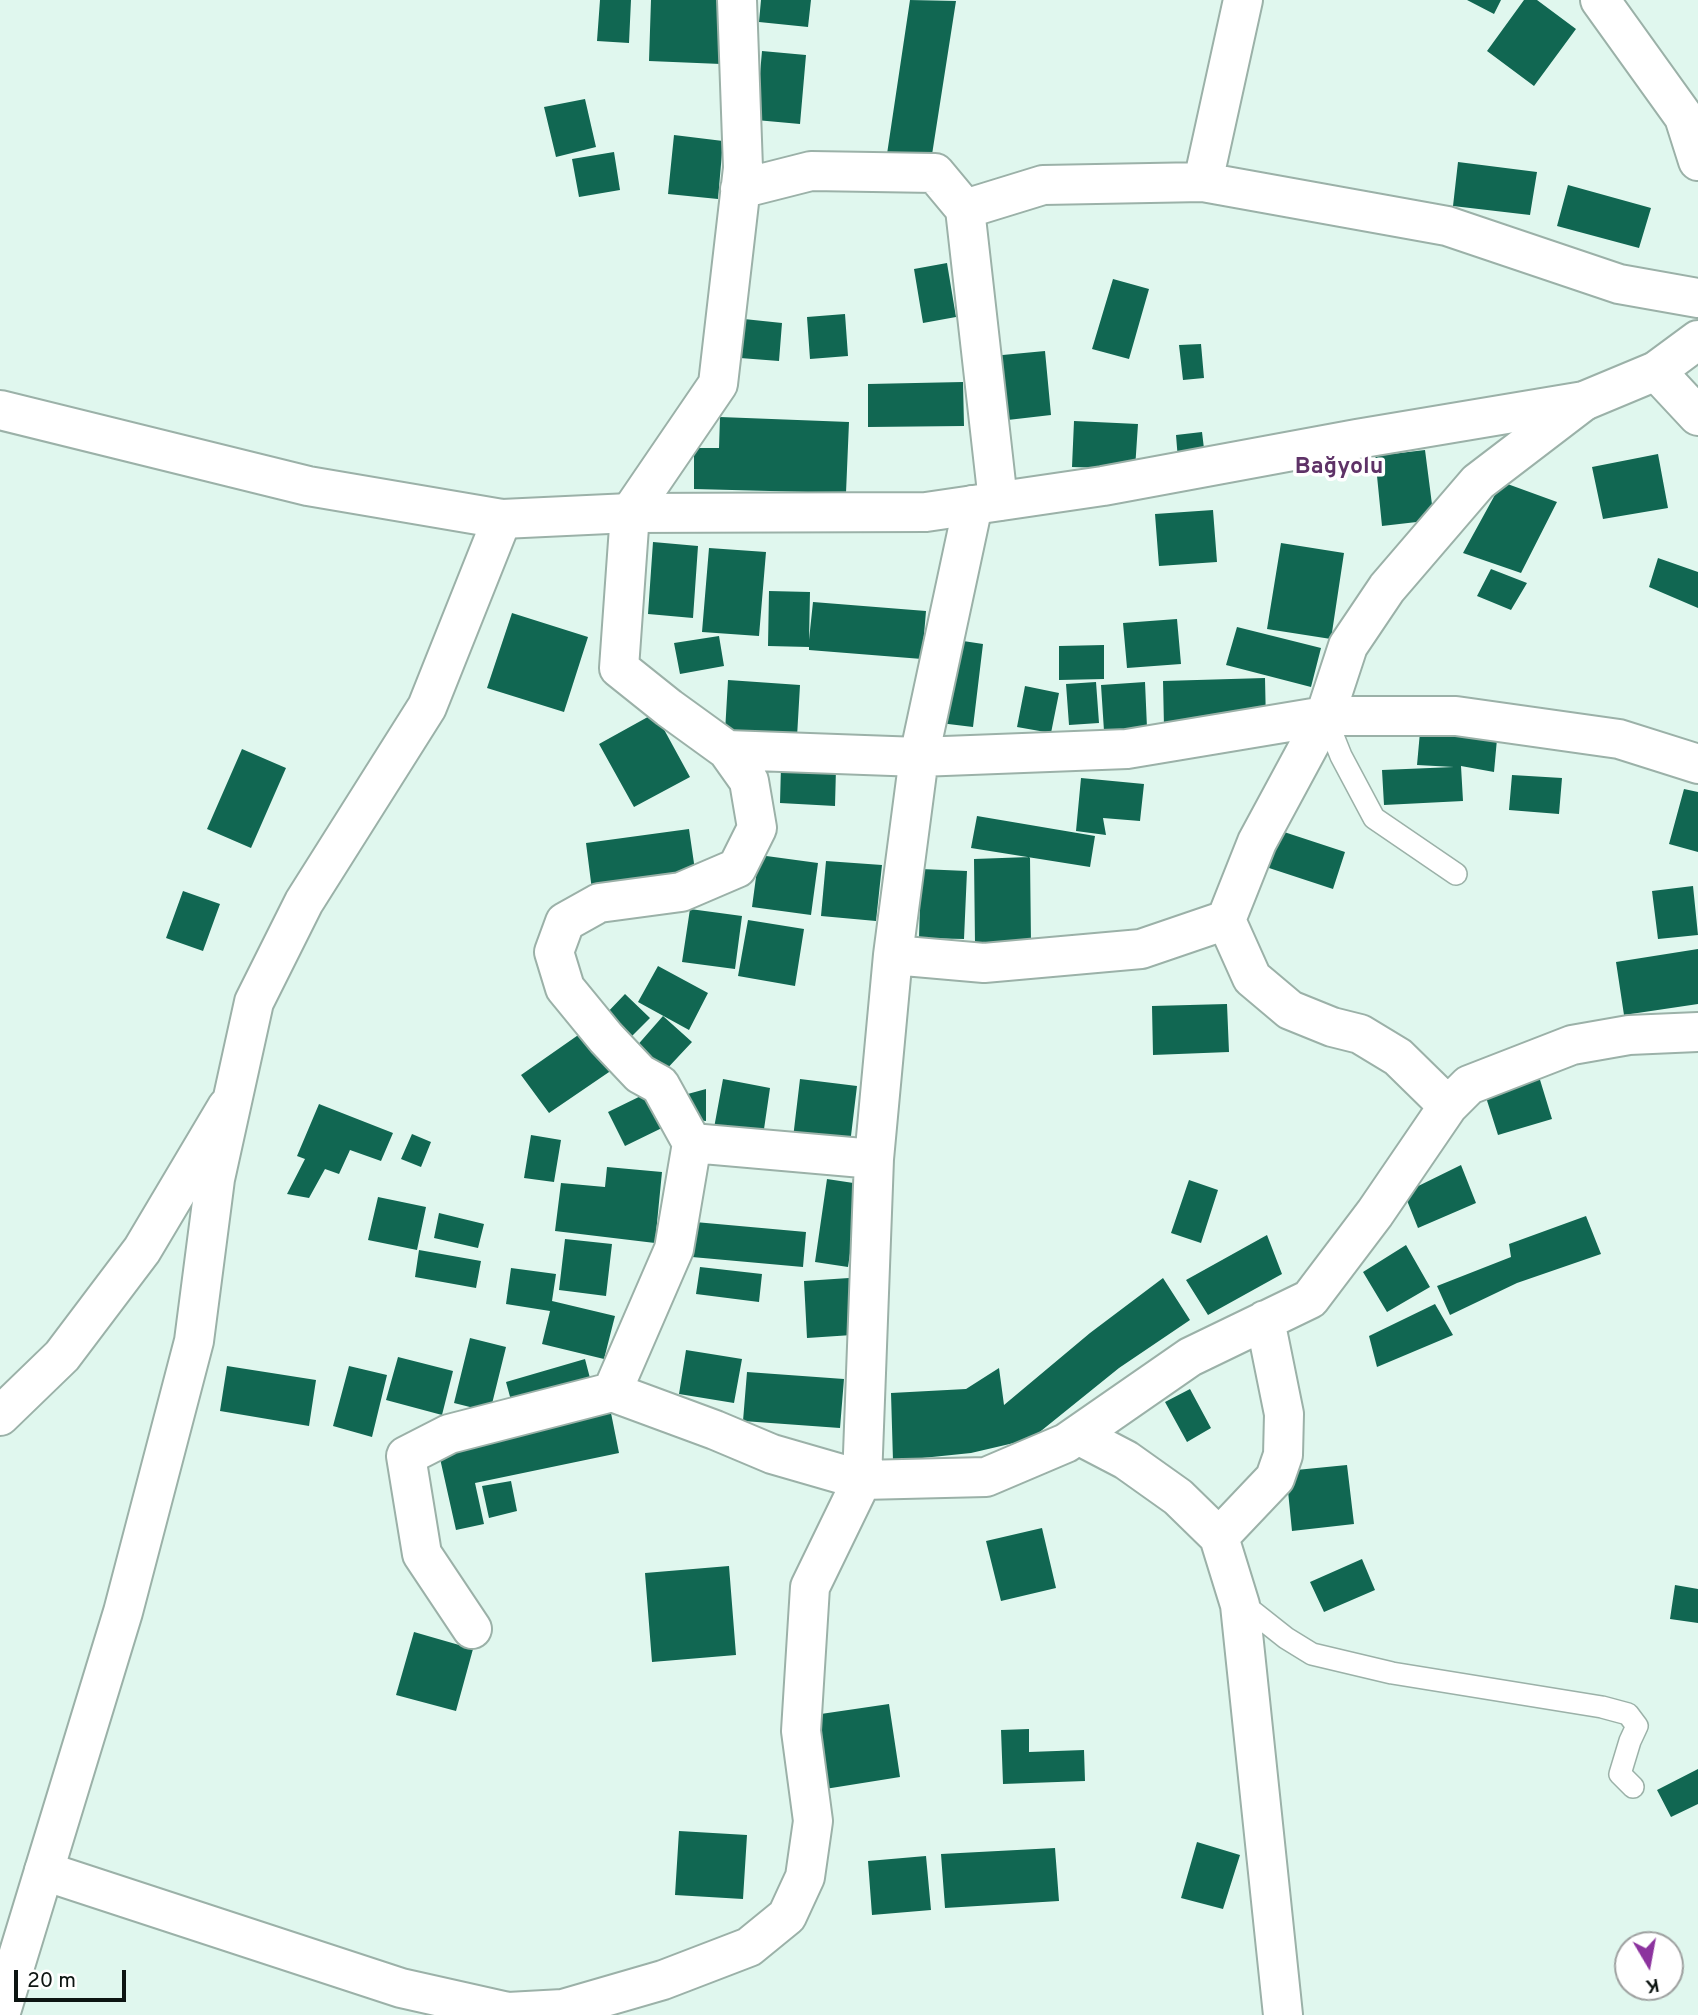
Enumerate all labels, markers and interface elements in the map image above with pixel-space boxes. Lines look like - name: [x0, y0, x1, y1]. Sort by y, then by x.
- district label: Bağyolu: [1295, 454, 1383, 482]
- north arrow: [1614, 1931, 1684, 2001]
- scale bar: [18, 1955, 130, 1999]
- text: 20 m: [27, 1968, 76, 1995]
- text: K: [1644, 1972, 1661, 1998]

